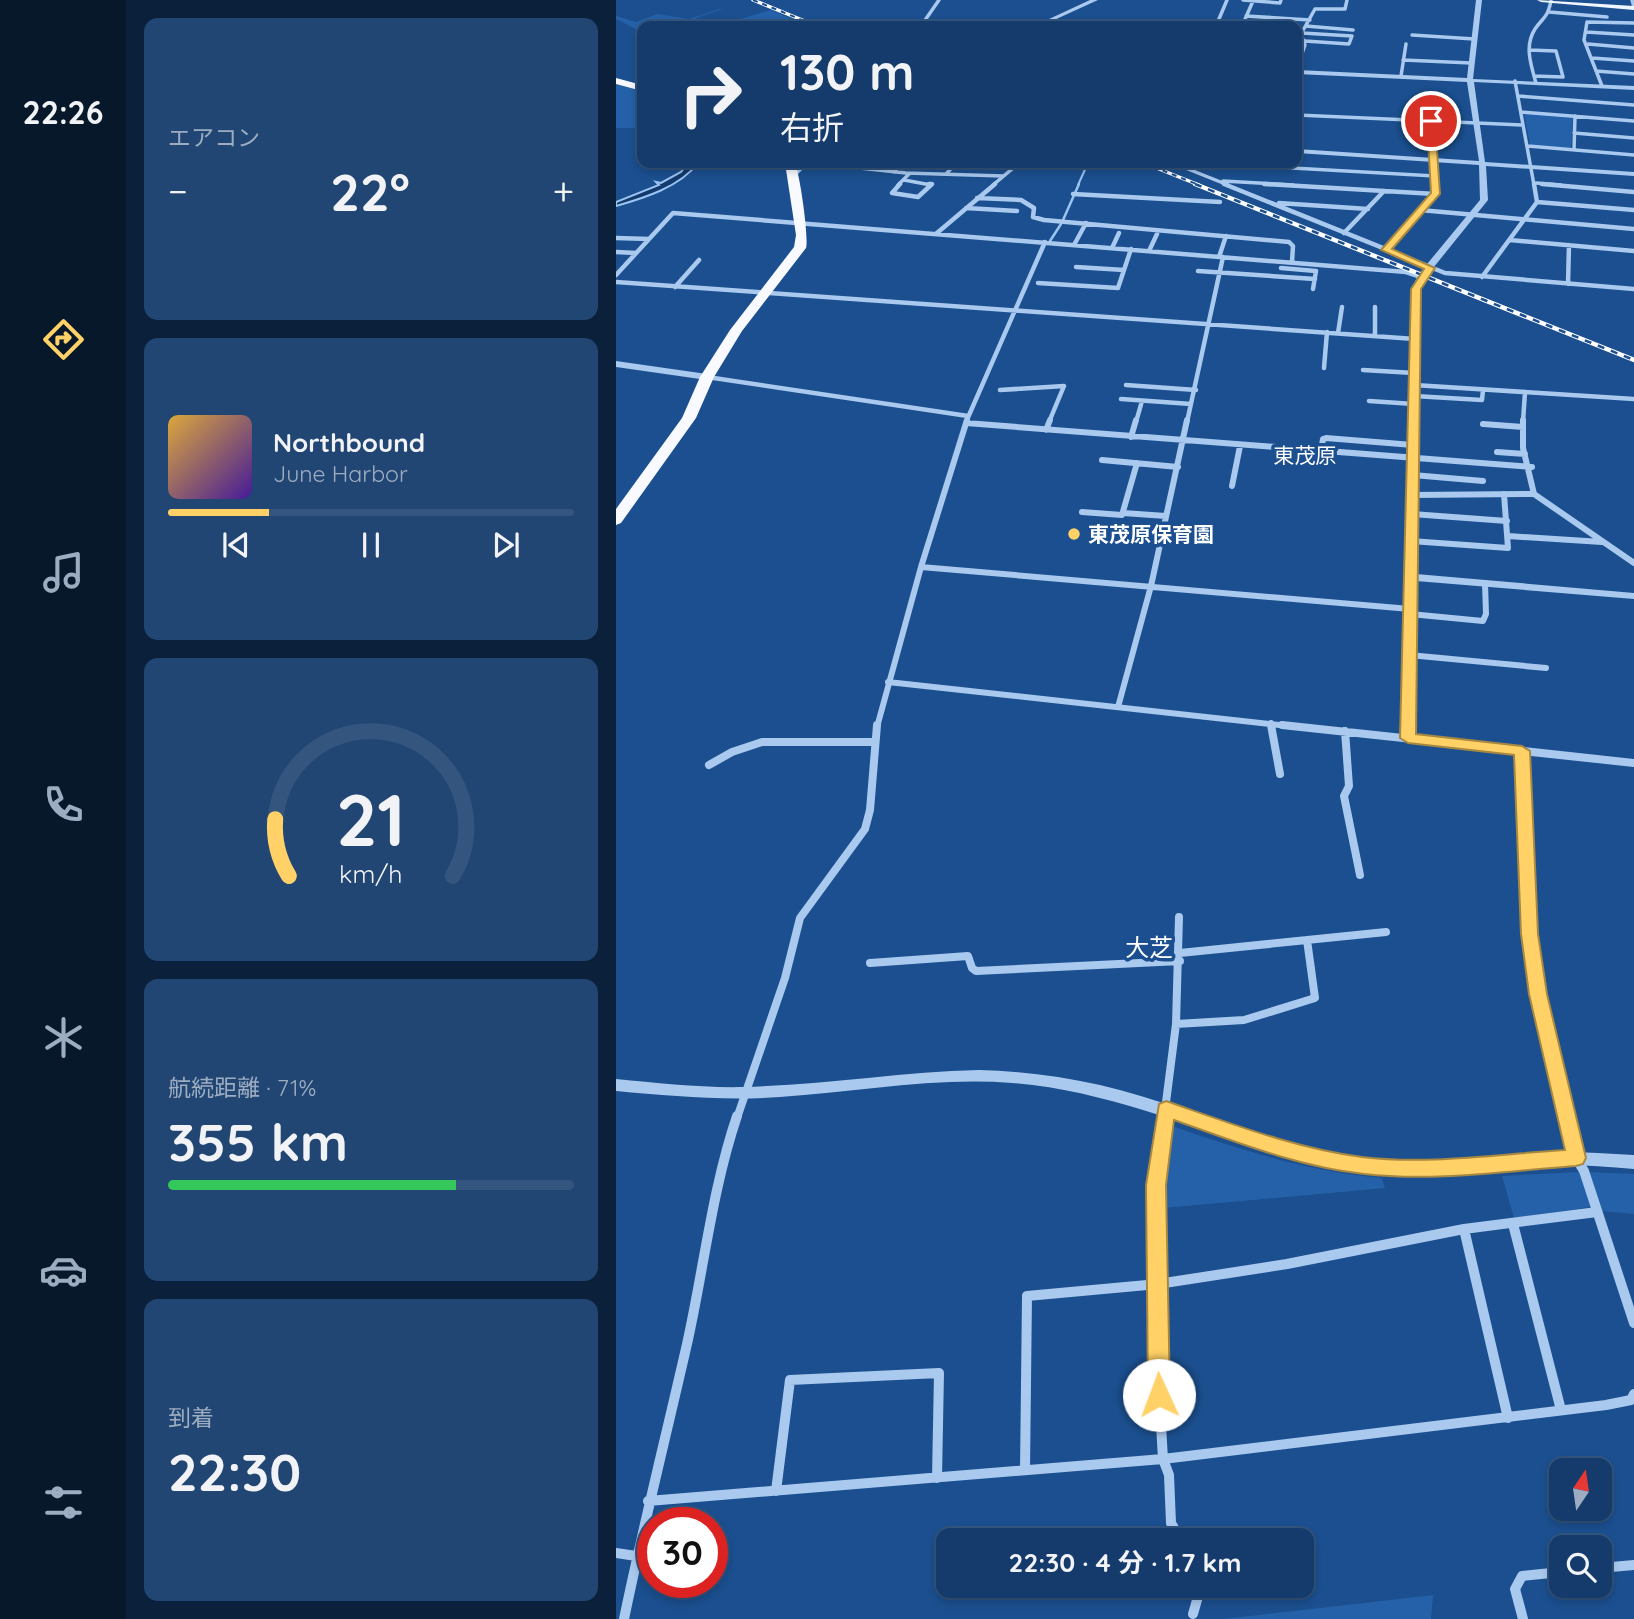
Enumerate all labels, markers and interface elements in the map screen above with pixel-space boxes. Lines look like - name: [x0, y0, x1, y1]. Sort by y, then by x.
- text: 130 m: [780, 41, 914, 102]
- icon: right: [665, 49, 756, 140]
- pin: [1401, 91, 1461, 151]
- text: 22:26: [22, 92, 104, 132]
- icon: arrive: [1412, 102, 1450, 140]
- text: 右折: [780, 107, 844, 147]
- text: エアコン: [168, 123, 260, 152]
- text: 22°: [330, 159, 410, 224]
- text: −: [168, 167, 188, 215]
- text: +: [553, 167, 574, 215]
- icon: directions: [39, 315, 88, 364]
- text: Northbound: [273, 426, 425, 459]
- district label: 東茂原: [1274, 442, 1337, 468]
- text: June Harbor: [273, 459, 408, 488]
- place label: 東茂原保育園: [1088, 521, 1214, 547]
- icon: previous: [217, 526, 255, 564]
- icon: pause: [352, 526, 390, 564]
- icon: next: [487, 526, 525, 564]
- marker: 東茂原保育園: [1066, 526, 1082, 542]
- icon: music: [39, 548, 88, 597]
- text: 21: [336, 773, 406, 864]
- icon: phone: [39, 780, 88, 829]
- text: km/h: [339, 857, 403, 888]
- district label: 大芝: [1125, 932, 1173, 962]
- icon: climate: [39, 1013, 88, 1062]
- text: 航続距離 · 71%: [168, 1073, 316, 1102]
- text: 355 km: [168, 1109, 348, 1174]
- icon: car: [39, 1246, 88, 1295]
- position arrow: [1122, 1358, 1196, 1432]
- text: 到着: [168, 1403, 214, 1432]
- text: 22:30: [168, 1439, 301, 1504]
- north arrow: [1549, 1458, 1612, 1521]
- map controls: [1549, 1458, 1612, 1598]
- icon: filters: [39, 1478, 88, 1527]
- speed limit sign: 30: [637, 1507, 728, 1598]
- button: search: [1549, 1535, 1612, 1598]
- text: 22:30 · 4 分 · 1.7 km: [1009, 1546, 1241, 1579]

